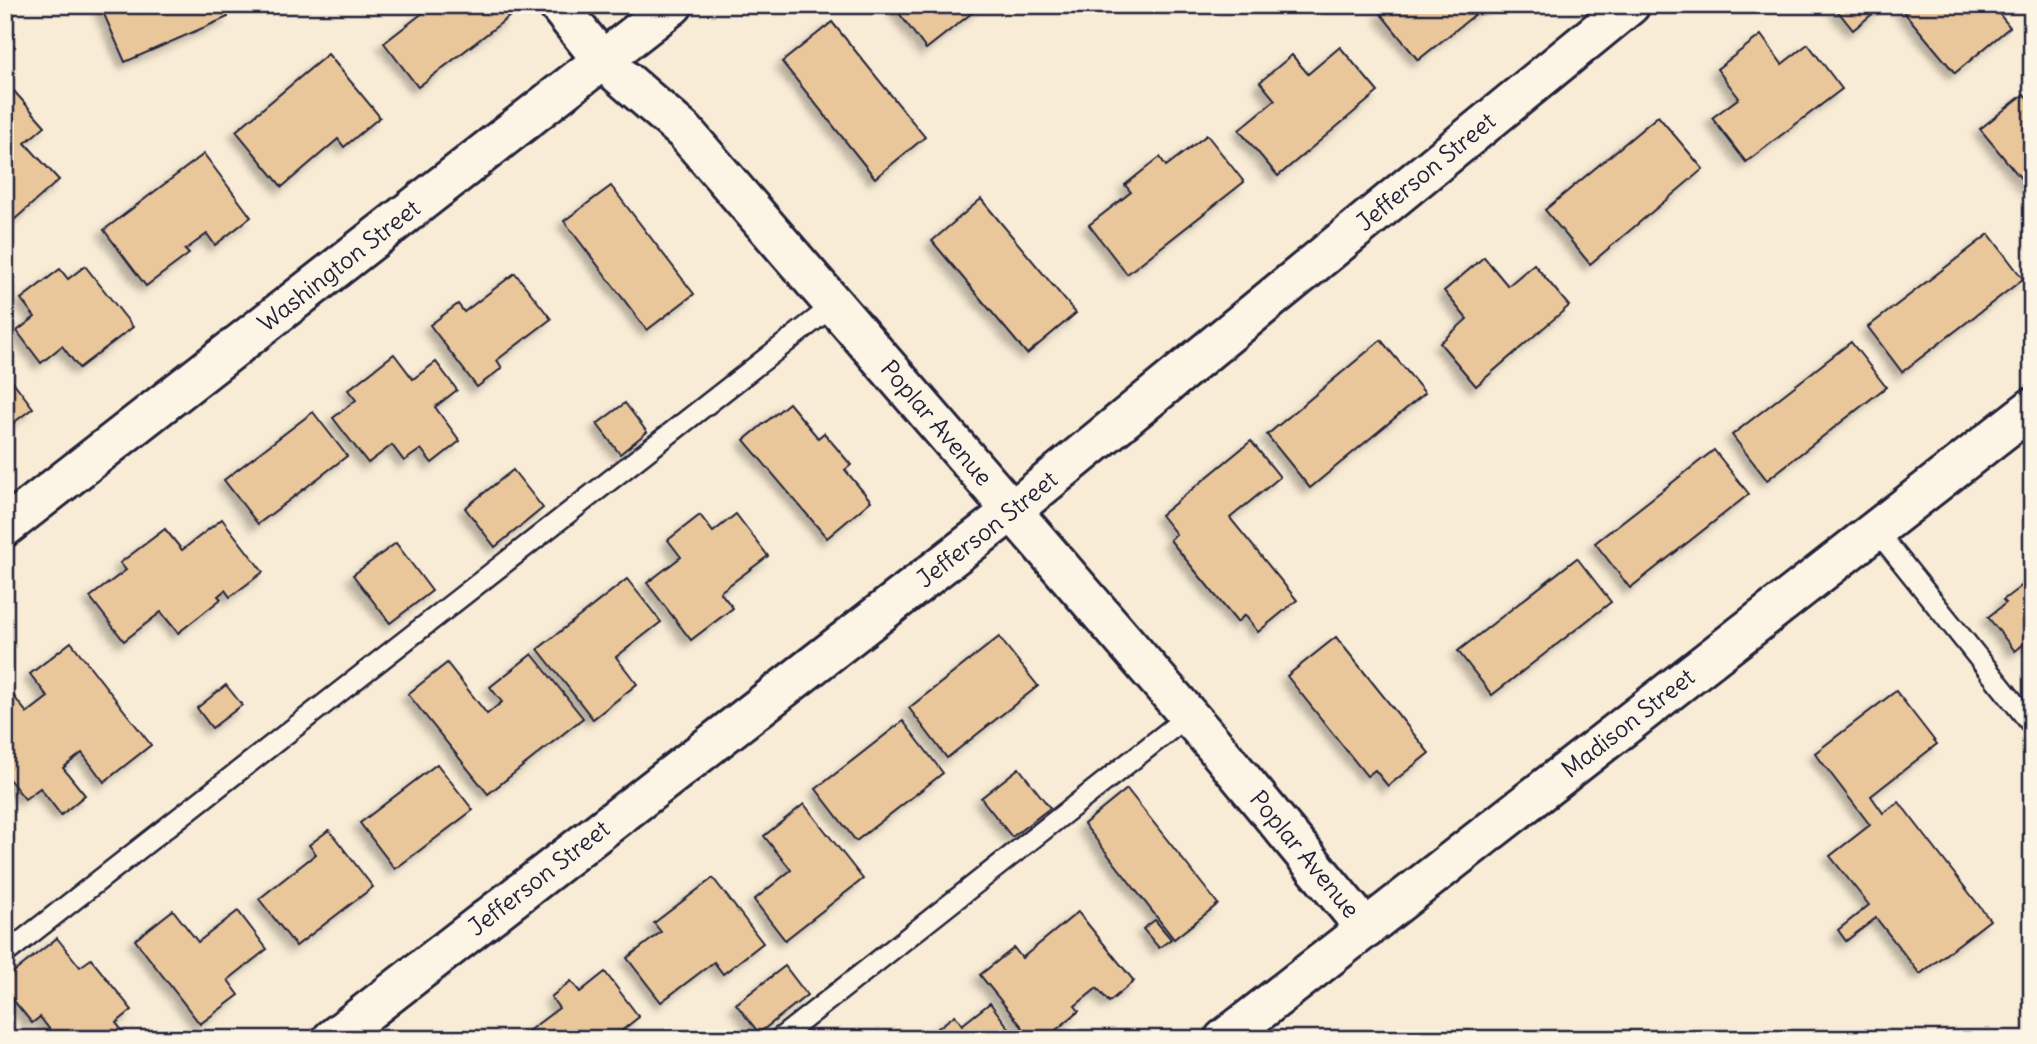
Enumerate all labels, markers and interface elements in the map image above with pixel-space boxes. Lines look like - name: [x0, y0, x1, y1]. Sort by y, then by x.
- street label: Jefferson Street: [1350, 105, 1501, 237]
- street label: Washington Street: [251, 193, 426, 338]
- street label: Poplar Avenue: [875, 354, 999, 492]
- street label: Jefferson Street: [910, 464, 1063, 593]
- street label: Madison Street: [1555, 661, 1700, 784]
- street label: Poplar Avenue: [1244, 784, 1367, 924]
- street label: Jefferson Street: [462, 813, 615, 942]

